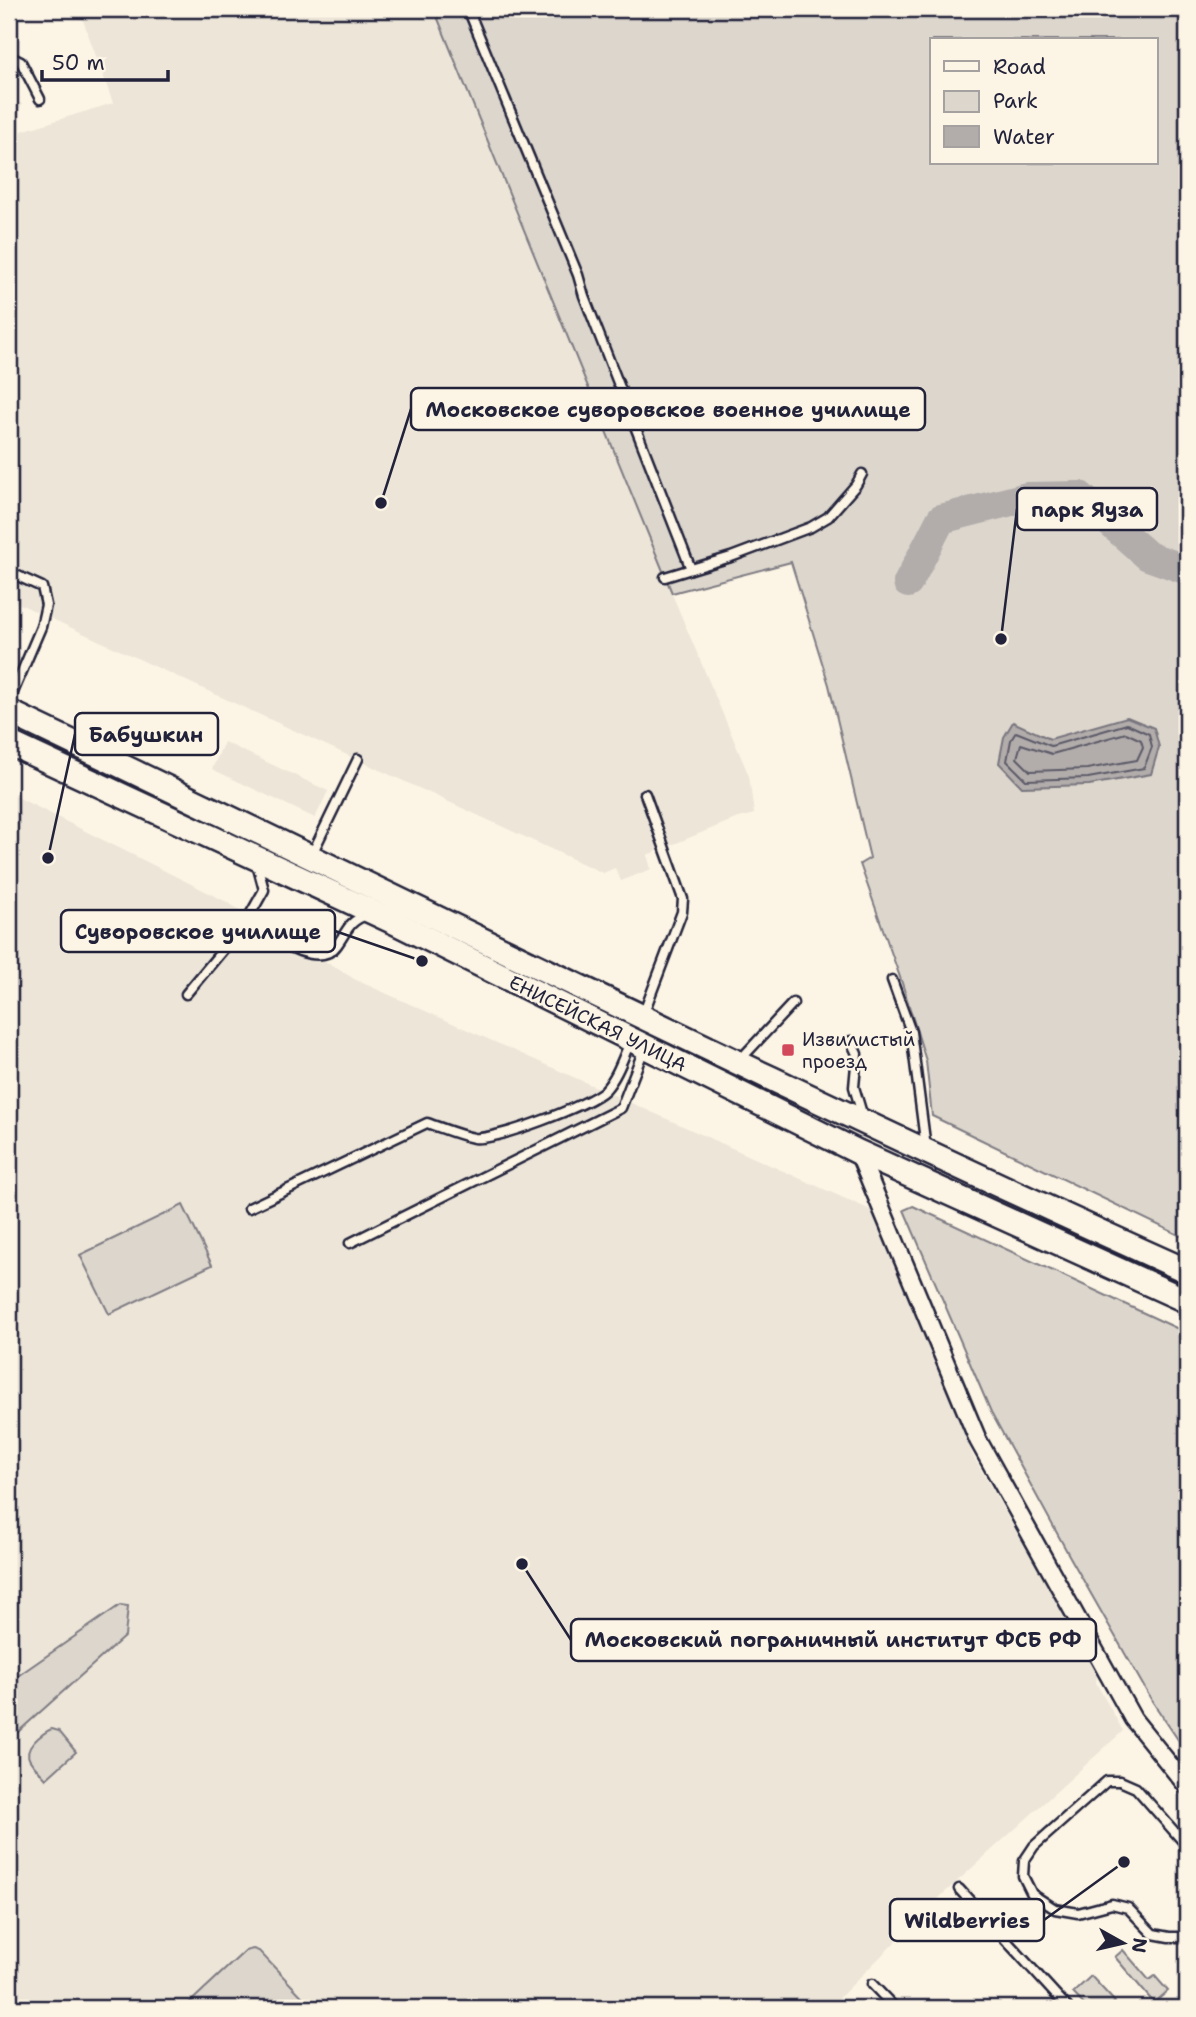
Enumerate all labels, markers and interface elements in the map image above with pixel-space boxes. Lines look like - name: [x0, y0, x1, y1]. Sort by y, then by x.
- scale bar: [42, 38, 168, 82]
- legend: [930, 38, 1158, 164]
- text: 50 m: [52, 49, 105, 77]
- text: Road: [993, 53, 1046, 81]
- text: Park: [993, 87, 1038, 115]
- text: Water: [993, 123, 1055, 151]
- callout: Московское суворовское военное училище: [411, 388, 925, 430]
- text: Московское суворовское военное училище: [425, 396, 911, 424]
- callout: парк Яуза: [1017, 488, 1157, 530]
- text: парк Яуза: [1031, 496, 1144, 524]
- callout: Бабушкин: [75, 713, 218, 755]
- text: Бабушкин: [89, 721, 203, 749]
- callout: Суворовское училище: [61, 910, 335, 952]
- text: Суворовское училище: [75, 918, 321, 946]
- street label: ЕНИСЕЙСКАЯ УЛИЦА: [505, 970, 691, 1077]
- place label: Извилистый проезд: [802, 1027, 915, 1074]
- marker: Извилистый проезд: [780, 1042, 796, 1058]
- callout: Московский пограничный институт ФСБ РФ: [571, 1619, 1096, 1661]
- text: Московский пограничный институт ФСБ РФ: [585, 1626, 1081, 1654]
- callout: Wildberries: [890, 1899, 1044, 1941]
- text: Wildberries: [904, 1907, 1030, 1935]
- north arrow: [1088, 1909, 1158, 1979]
- text: N: [1126, 1936, 1153, 1954]

